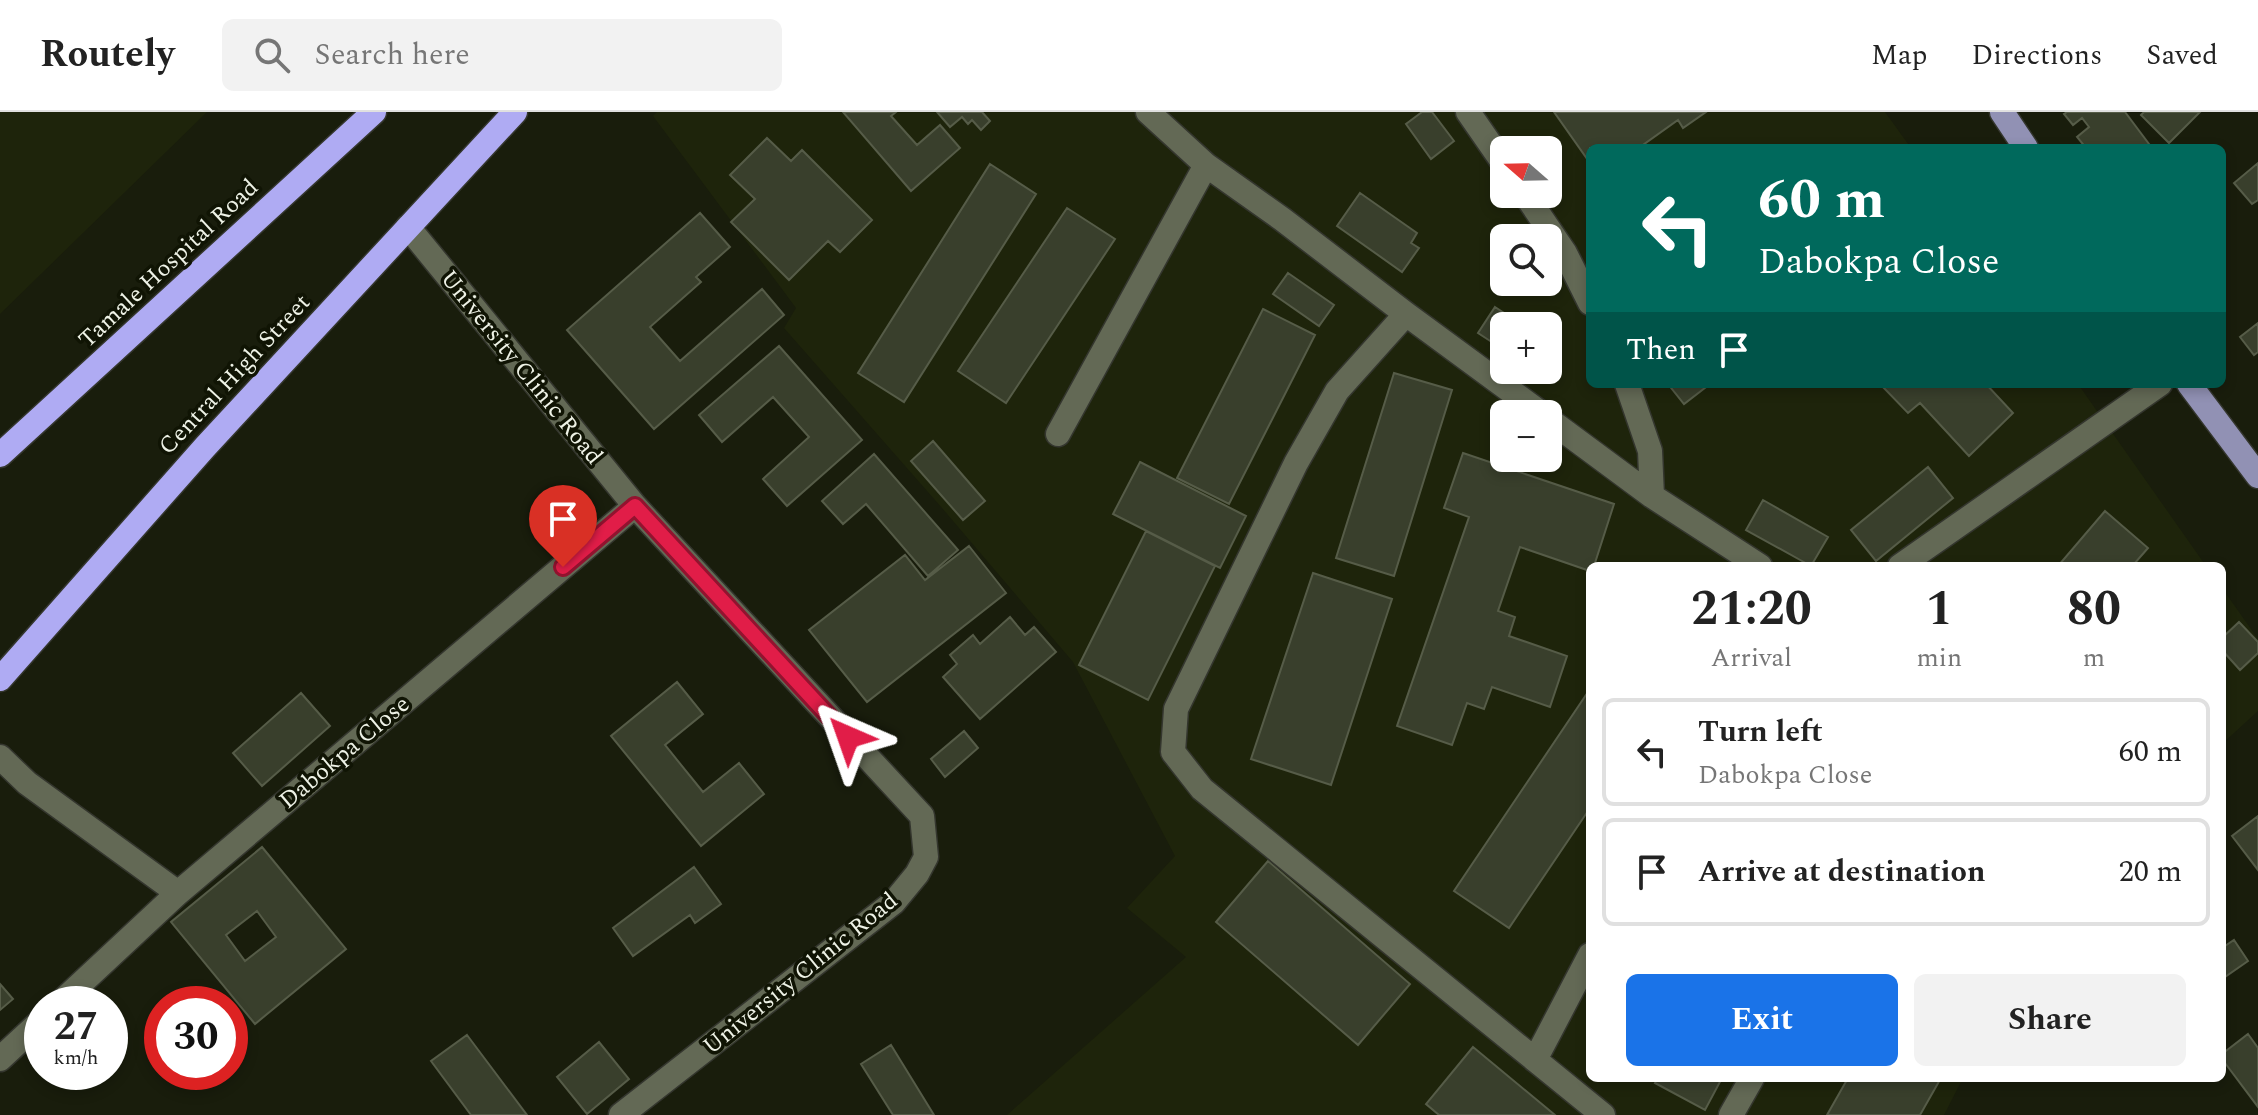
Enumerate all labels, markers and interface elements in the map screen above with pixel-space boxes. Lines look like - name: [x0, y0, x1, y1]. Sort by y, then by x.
- search box: [222, 19, 782, 91]
- text: Routely: [40, 26, 174, 84]
- text: Search here: [314, 32, 470, 78]
- icon: search: [250, 33, 294, 77]
- text: Map: [1871, 34, 1928, 77]
- text: Directions: [1972, 34, 2102, 77]
- text: Saved: [2146, 34, 2218, 77]
- north arrow: [1490, 136, 1562, 208]
- map controls: [1490, 136, 1562, 472]
- text: 60 m: [1758, 158, 1885, 243]
- street label: Tamale Hospital Road: [71, 170, 267, 357]
- icon: left: [1626, 176, 1730, 280]
- button: search: [1490, 224, 1562, 296]
- text: Dabokpa Close: [1758, 235, 2000, 290]
- street label: University Clinic Road: [431, 262, 611, 473]
- street label: Central High Street: [150, 286, 319, 463]
- button: +: [1490, 312, 1562, 384]
- text: Then: [1626, 327, 1696, 373]
- icon: arrive: [1712, 328, 1756, 372]
- button: −: [1490, 400, 1562, 472]
- pin: [529, 485, 597, 567]
- icon: arrive: [541, 497, 585, 541]
- text: 21:20: [1691, 573, 1812, 646]
- text: 1: [1926, 573, 1953, 646]
- text: 80: [2067, 573, 2121, 646]
- text: Arrival: [1711, 638, 1792, 678]
- text: min: [1917, 638, 1962, 678]
- text: m: [2083, 638, 2105, 678]
- street label: Dabokpa Close: [271, 687, 418, 818]
- position arrow: [806, 695, 890, 779]
- text: Turn left: [1698, 709, 1823, 755]
- text: 60 m: [2119, 729, 2182, 775]
- icon: left: [1630, 730, 1674, 774]
- text: Dabokpa Close: [1698, 755, 1872, 795]
- text: Arrive at destination: [1698, 849, 1985, 895]
- text: 20 m: [2119, 849, 2182, 895]
- icon: arrive: [1630, 850, 1674, 894]
- street label: University Clinic Road: [695, 884, 906, 1064]
- button: Exit: [1626, 974, 1898, 1066]
- button: Share: [1914, 974, 2186, 1066]
- speed limit sign: 30: [144, 986, 248, 1090]
- text: 27: [54, 997, 98, 1058]
- text: km/h: [54, 1043, 99, 1073]

